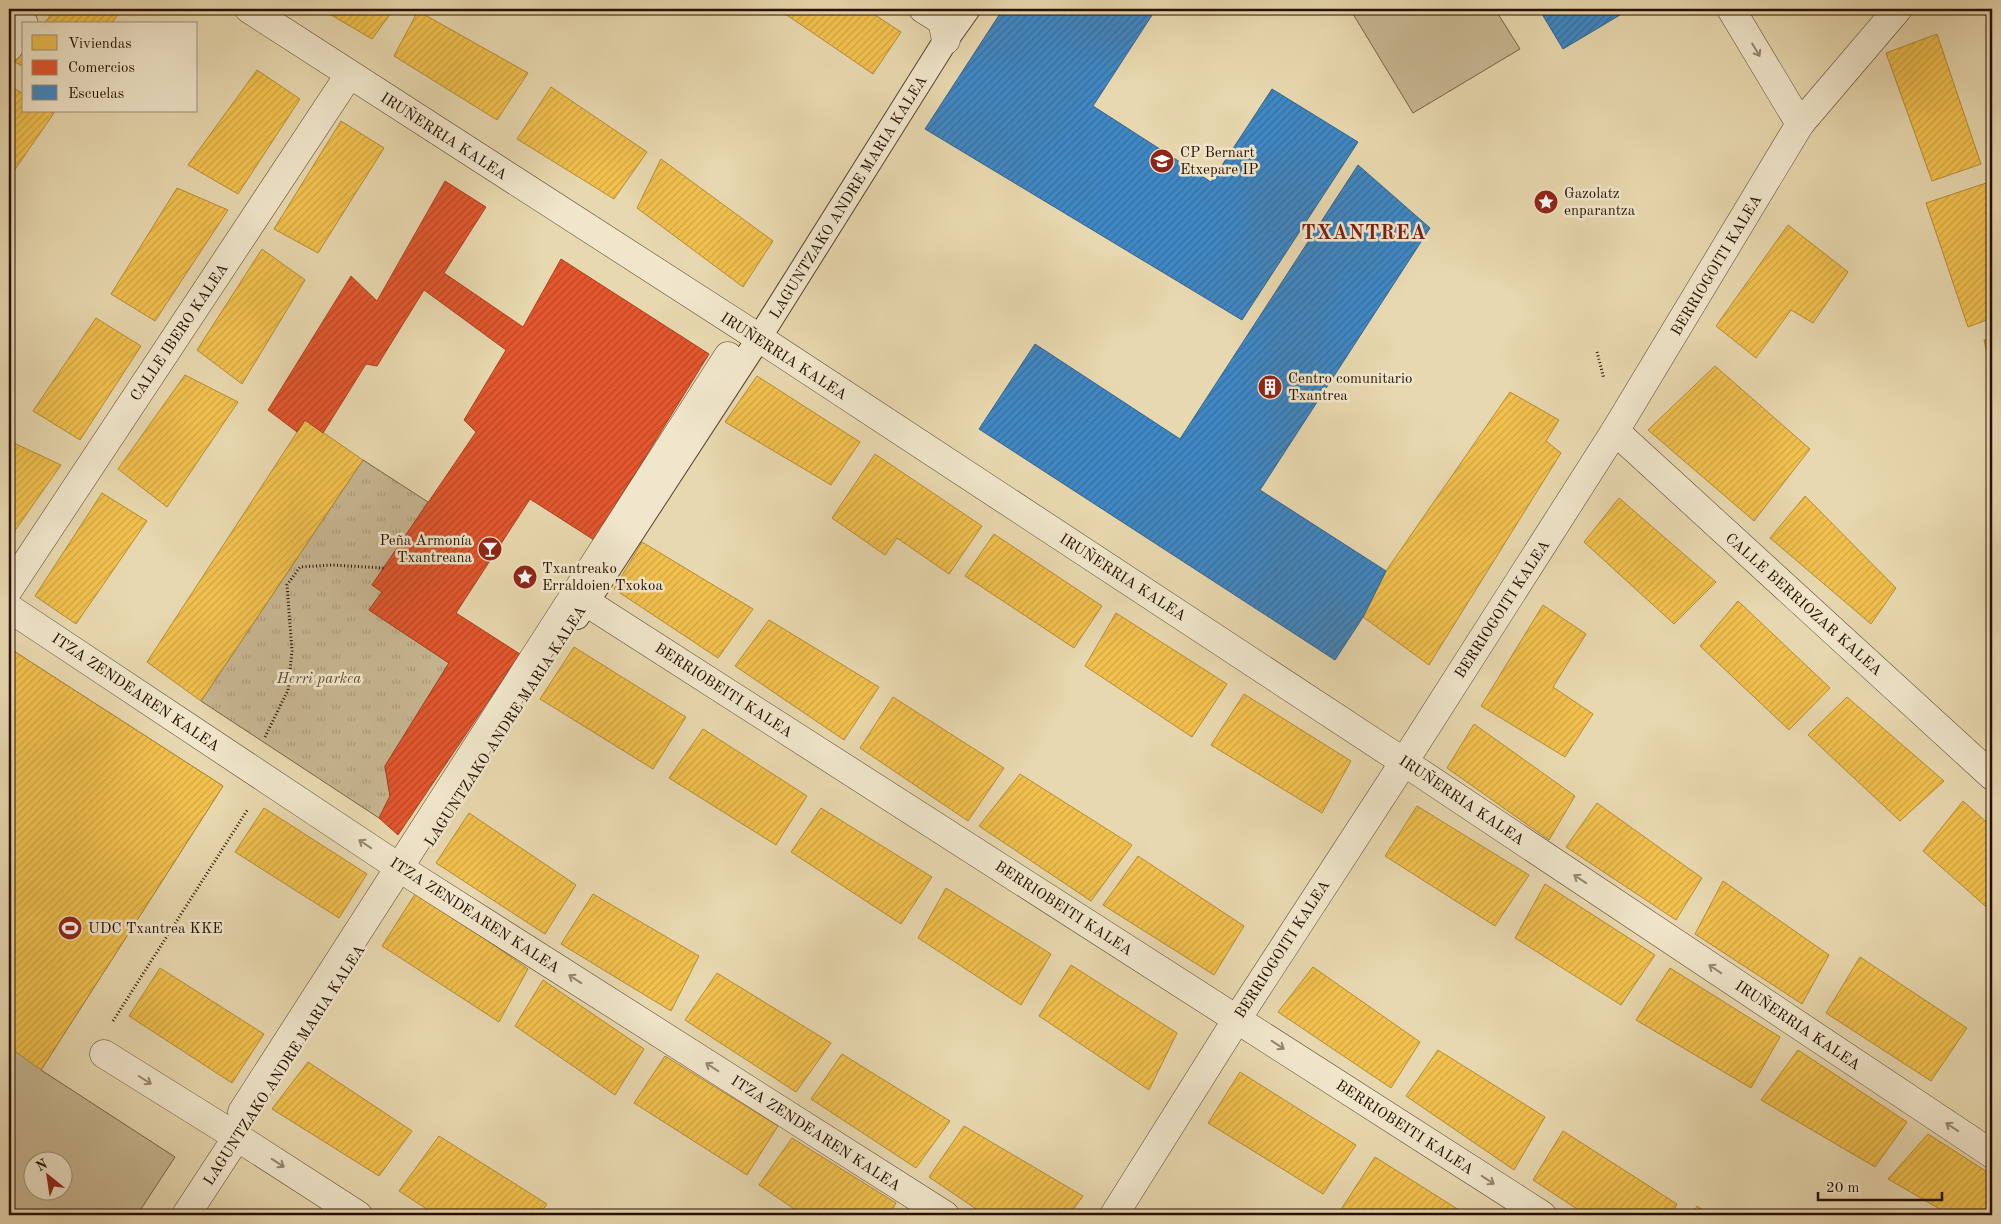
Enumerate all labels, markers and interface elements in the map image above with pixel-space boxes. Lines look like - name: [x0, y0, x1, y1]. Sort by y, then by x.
- legend: [22, 22, 198, 112]
- text: Viviendas: [68, 37, 132, 52]
- one-way arrow: [1752, 43, 1762, 57]
- text: Comercios: [68, 61, 135, 76]
- street label: LAGUNTZAKO ANDRE MARIA KALEA: [768, 73, 931, 322]
- text: Escuelas: [68, 87, 124, 102]
- street label: IRUÑERRIA KALEA: [377, 88, 511, 184]
- place label: CP Bernart Etxepare IP: [1180, 146, 1258, 178]
- school or university icon: CP Bernart Etxepare IP: [1149, 148, 1175, 174]
- place label: Gazolatz enparantza: [1564, 187, 1636, 219]
- place icon: Gazolatz enparantza: [1533, 189, 1559, 215]
- street label: BERRIOGOITI KALEA: [1669, 192, 1766, 339]
- district label: TXANTREA: [1301, 224, 1427, 244]
- street label: CALLE IBERO KALEA: [129, 261, 232, 404]
- street label: IRUÑERRIA KALEA: [717, 308, 851, 404]
- place label: Centro comunitario Txantrea: [1288, 372, 1412, 404]
- building icon: Centro comunitario Txantrea: [1257, 374, 1283, 400]
- street label: IRUÑERRIA KALEA: [1056, 529, 1190, 625]
- street label: CALLE BERRIOZAR KALEA: [1722, 531, 1885, 680]
- place label: Peña Armonía Txantreana: [379, 534, 473, 566]
- bar icon: Peña Armonía Txantreana: [477, 536, 503, 562]
- street label: BERRIOGOITI KALEA: [1453, 538, 1554, 682]
- place label: Txantreako Erraldoien Txokoa: [542, 562, 663, 594]
- place icon: Txantreako Erraldoien Txokoa: [512, 564, 538, 590]
- street label: LAGUNTZAKO ANDRE MARIA KALEA: [423, 604, 590, 850]
- street label: ITZA ZENDEAREN KALEA: [49, 631, 222, 755]
- street label: BERRIOBEITI KALEA: [652, 641, 795, 742]
- park label: Herri parkea: [276, 672, 361, 687]
- street label: IRUÑERRIA KALEA: [1396, 751, 1529, 849]
- one-way arrow: [358, 839, 372, 849]
- street label: ITZA ZENDEAREN KALEA: [387, 856, 562, 977]
- street label: BERRIOBEITI KALEA: [992, 859, 1135, 960]
- one-way arrow: [1573, 873, 1587, 883]
- street label: BERRIOGOITI KALEA: [1233, 878, 1334, 1022]
- sports icon: UDC Txantrea KKE: [57, 915, 83, 941]
- place label: UDC Txantrea KKE: [88, 922, 223, 937]
- street label: LAGUNTZAKO ANDRE MARIA KALEA: [202, 943, 369, 1189]
- one-way arrow: [1708, 964, 1722, 974]
- one-way arrow: [569, 974, 583, 984]
- street label: IRUÑERRIA KALEA: [1732, 976, 1865, 1074]
- one-way arrow: [1270, 1040, 1284, 1050]
- one-way arrow: [706, 1061, 720, 1071]
- street label: ITZA ZENDEAREN KALEA: [728, 1074, 903, 1195]
- one-way arrow: [138, 1075, 152, 1085]
- street label: BERRIOBEITI KALEA: [1333, 1078, 1476, 1179]
- one-way arrow: [1945, 1122, 1959, 1132]
- north arrow: [22, 1152, 72, 1202]
- text: N: [34, 1157, 50, 1174]
- one-way arrow: [271, 1158, 285, 1168]
- scale bar: [1818, 1169, 1942, 1201]
- one-way arrow: [1481, 1175, 1495, 1186]
- text: 20 m: [1826, 1181, 1860, 1196]

